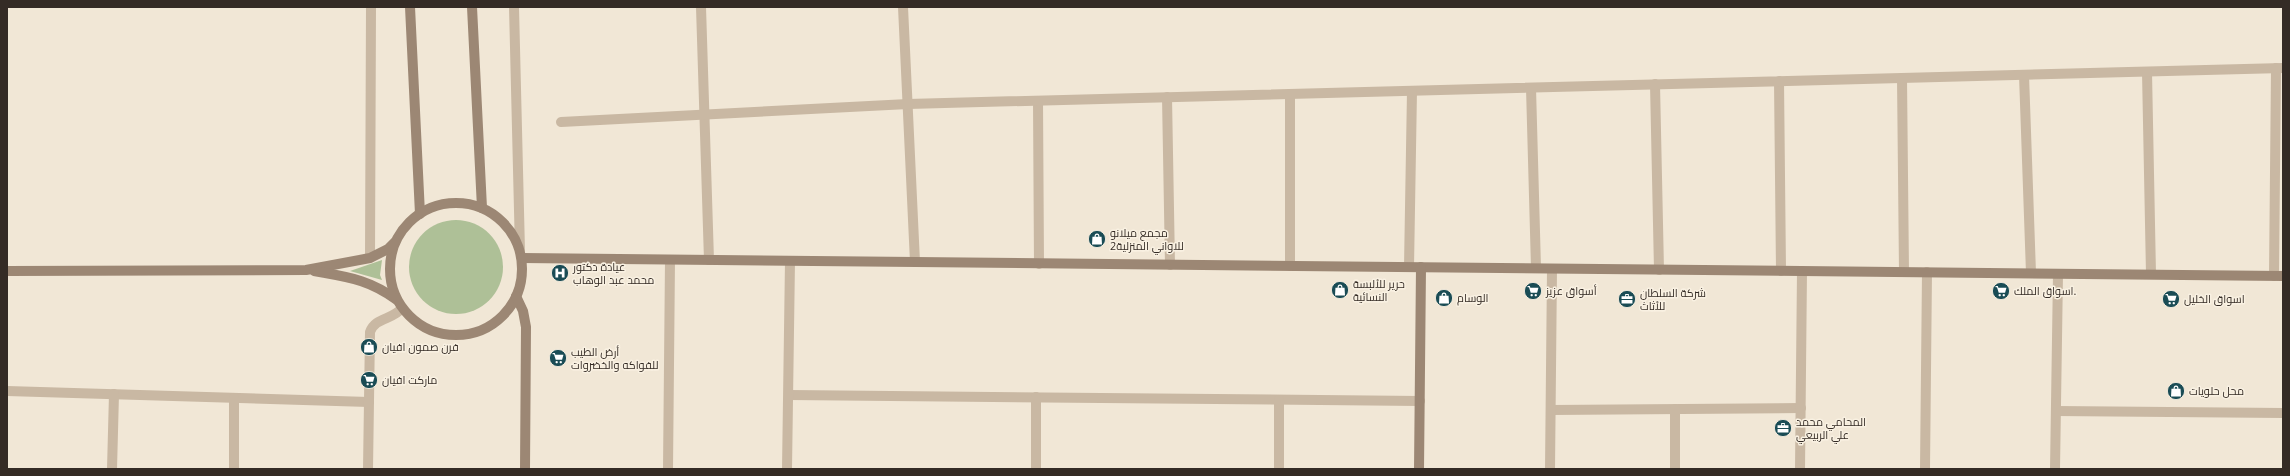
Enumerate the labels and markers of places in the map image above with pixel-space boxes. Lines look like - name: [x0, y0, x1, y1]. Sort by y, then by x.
- place label: مجمع ميلانو للاواني المنزلية2: [1110, 225, 1184, 255]
- shop icon: مجمع ميلانو للاواني المنزلية2: [1087, 229, 1107, 249]
- place label: عيادة دكتور محمد عبد الوهاب: [572, 259, 654, 287]
- hospital icon: عيادة دكتور محمد عبد الوهاب: [550, 263, 570, 283]
- place label: حرير للألبسة النسائية: [1353, 276, 1405, 304]
- shop icon: حرير للألبسة النسائية: [1330, 280, 1350, 300]
- supermarket icon: أسواق عزيز: [1523, 281, 1543, 301]
- supermarket icon: اسواق الملك.: [1991, 281, 2011, 301]
- place label: أسواق عزيز: [1545, 283, 1597, 298]
- place label: اسواق الملك.: [2014, 283, 2077, 298]
- place label: شركة السلطان للأثاث: [1640, 285, 1706, 313]
- shop icon: الوسام: [1434, 288, 1454, 308]
- office icon: شركة السلطان للأثاث: [1617, 289, 1637, 309]
- supermarket icon: اسواق الخليل: [2161, 289, 2181, 309]
- place label: الوسام: [1457, 290, 1489, 306]
- place label: اسواق الخليل: [2184, 291, 2245, 306]
- shop icon: فرن صمون افيان: [359, 337, 379, 357]
- place label: فرن صمون افيان: [382, 339, 459, 354]
- place label: أرض الطيب للفواكه والخضروات: [571, 344, 658, 372]
- supermarket icon: أرض الطيب للفواكه والخضروات: [548, 348, 568, 368]
- supermarket icon: ماركت افيان: [359, 370, 379, 390]
- place label: ماركت افيان: [382, 372, 437, 387]
- shop icon: محل حلويات: [2166, 381, 2186, 401]
- place label: محل حلويات: [2189, 383, 2244, 398]
- place label: المحامي محمد علي الربيعي: [1796, 414, 1866, 444]
- office icon: المحامي محمد علي الربيعي: [1773, 418, 1793, 438]

